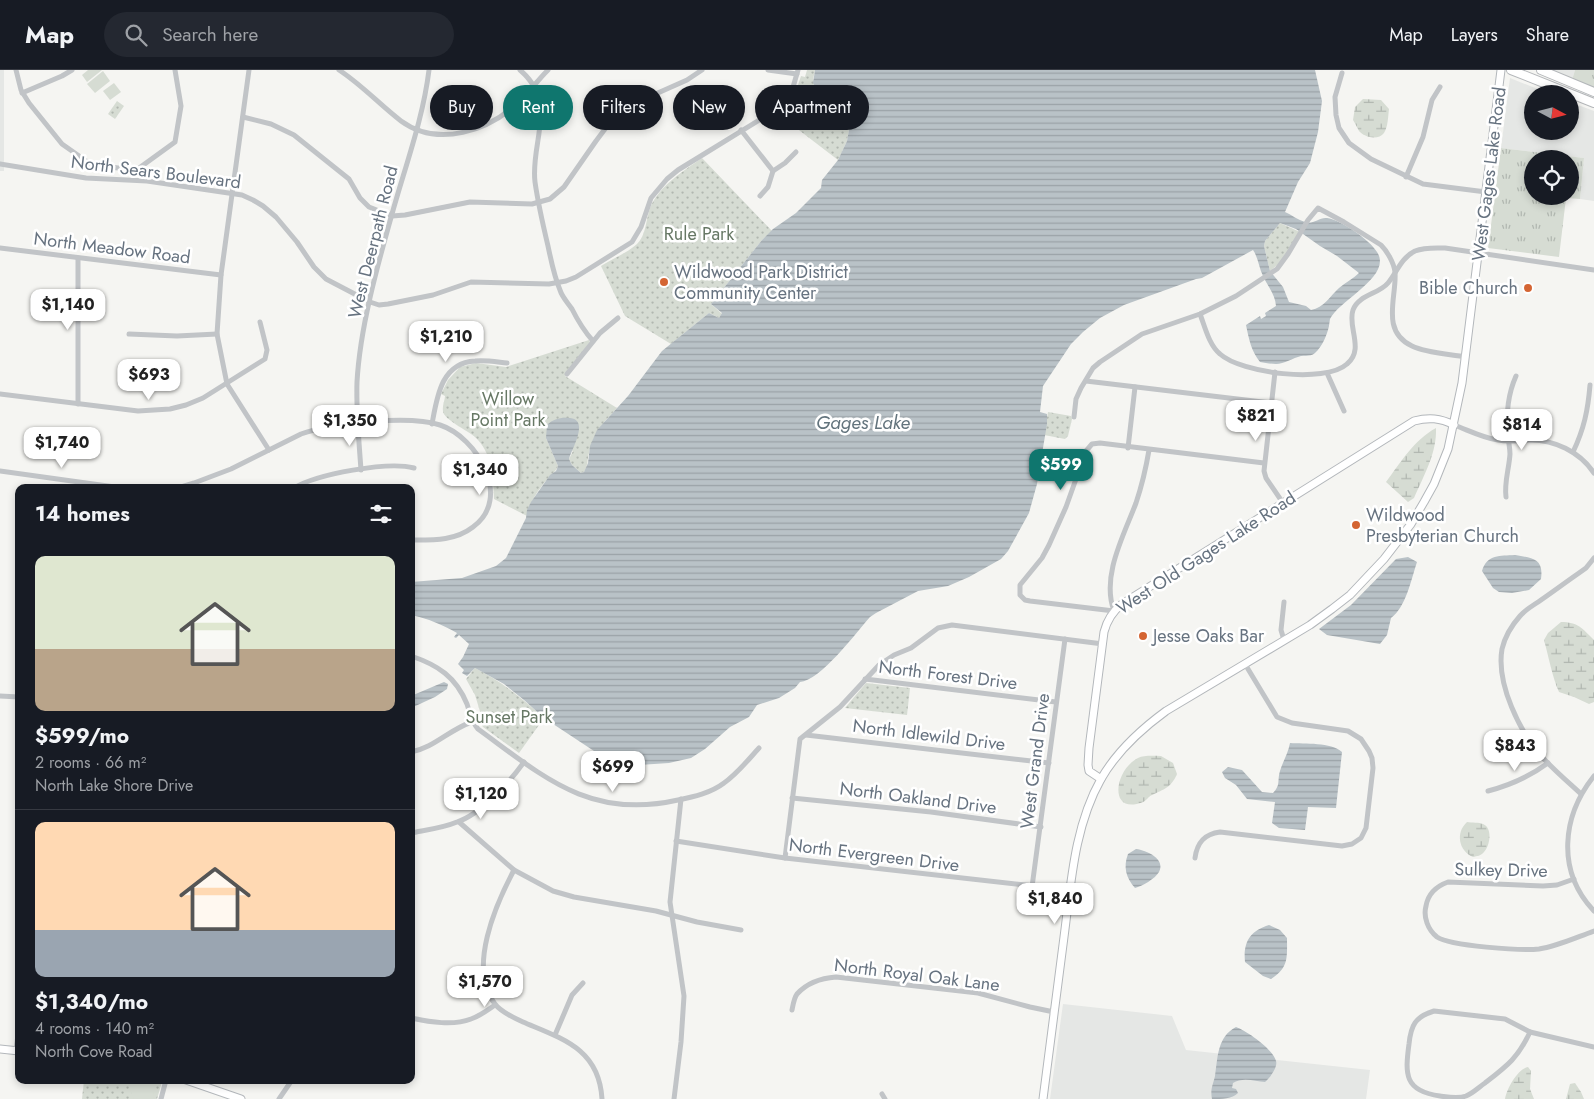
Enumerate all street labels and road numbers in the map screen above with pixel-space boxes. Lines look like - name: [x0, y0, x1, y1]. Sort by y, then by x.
- street label: West Gages Lake Road: [1465, 85, 1513, 263]
- street label: North Sears Boulevard: [69, 149, 243, 195]
- street label: West Deerpath Road: [341, 163, 405, 321]
- street label: North Meadow Road: [32, 225, 192, 271]
- street label: West Old Gages Lake Road: [1111, 485, 1301, 621]
- street label: North Forest Drive: [877, 654, 1019, 696]
- street label: West Grand Drive: [1014, 692, 1056, 830]
- street label: North Idlewild Drive: [851, 713, 1007, 757]
- street label: North Oakland Drive: [838, 775, 998, 821]
- street label: North Evergreen Drive: [787, 832, 961, 878]
- street label: Sulkey Drive: [1454, 856, 1548, 884]
- street label: North Royal Oak Lane: [833, 952, 1001, 998]

